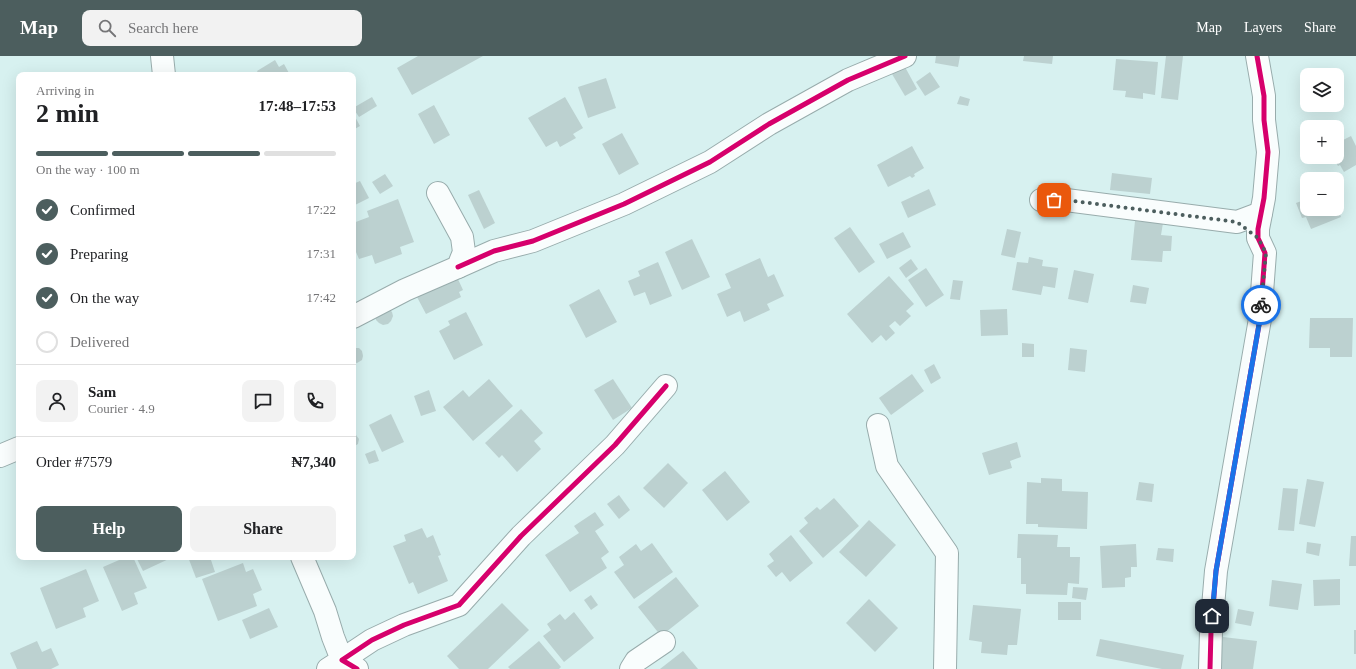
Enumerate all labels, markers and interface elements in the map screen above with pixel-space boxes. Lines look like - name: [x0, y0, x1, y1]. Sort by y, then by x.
- search box: [82, 10, 362, 46]
- text: Map: [20, 17, 58, 38]
- icon: search: [96, 17, 118, 39]
- text: Search here: [128, 20, 198, 36]
- text: Map: [1196, 20, 1222, 35]
- text: Layers: [1244, 20, 1282, 35]
- text: Share: [1304, 20, 1336, 35]
- map controls: [1300, 68, 1344, 216]
- button: layers: [1300, 68, 1344, 112]
- text: Arriving in: [36, 83, 94, 98]
- text: 17:48–17:53: [259, 98, 336, 114]
- text: 2 min: [36, 99, 99, 128]
- button: +: [1300, 120, 1344, 164]
- text: On the way · 100 m: [36, 162, 140, 177]
- button: −: [1300, 172, 1344, 216]
- pin: [1037, 183, 1071, 217]
- icon: bag: [1043, 189, 1065, 211]
- icon: check: [36, 199, 58, 221]
- text: Confirmed: [70, 202, 135, 218]
- text: 17:22: [306, 202, 336, 217]
- icon: check: [36, 243, 58, 265]
- text: Preparing: [70, 246, 128, 262]
- text: 17:31: [306, 246, 336, 261]
- courier: [1241, 285, 1281, 325]
- icon: check: [36, 287, 58, 309]
- text: On the way: [70, 290, 139, 306]
- text: 17:42: [306, 290, 336, 305]
- icon: bike: [1250, 294, 1272, 316]
- text: Delivered: [70, 334, 129, 350]
- button: person: [36, 380, 78, 422]
- button: chat: [242, 380, 284, 422]
- button: phone: [294, 380, 336, 422]
- text: Sam: [88, 384, 116, 400]
- text: Courier · 4.9: [88, 401, 155, 416]
- text: Order #7579: [36, 454, 112, 470]
- text: ₦7,340: [291, 454, 336, 470]
- button: Help: [36, 506, 182, 552]
- button: Share: [190, 506, 336, 552]
- pin: [1195, 599, 1229, 633]
- icon: home: [1201, 605, 1223, 627]

